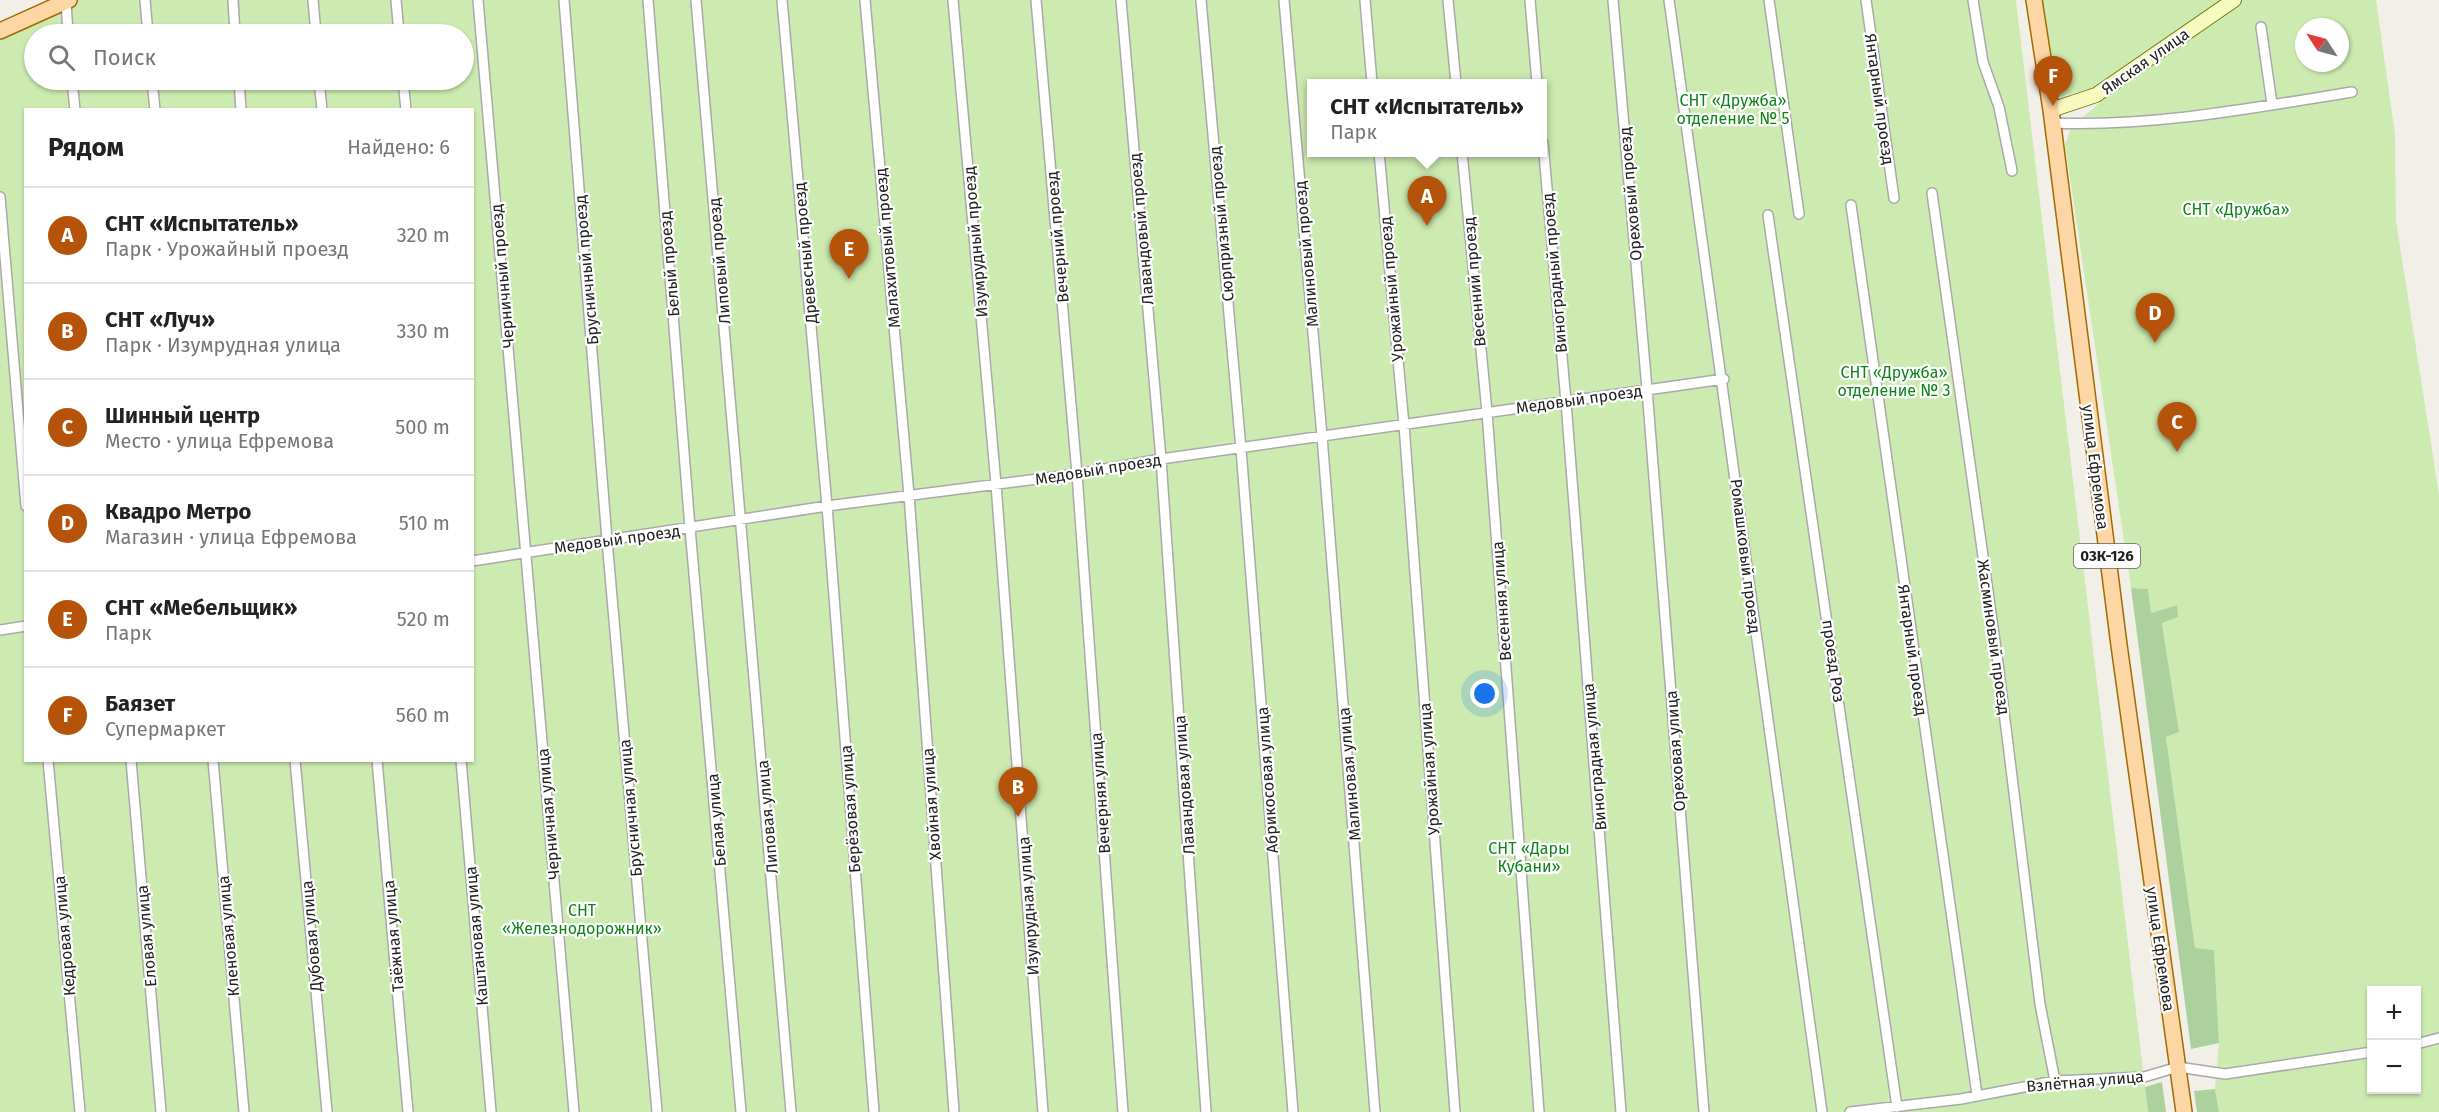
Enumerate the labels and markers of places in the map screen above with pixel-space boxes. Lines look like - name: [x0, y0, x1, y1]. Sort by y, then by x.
- pin: F: [2034, 57, 2072, 106]
- pin: A: [1408, 176, 1446, 226]
- pin: E: [830, 230, 868, 279]
- pin: D: [2136, 294, 2174, 343]
- pin: C: [2158, 402, 2196, 452]
- pin: B: [998, 768, 1038, 817]

